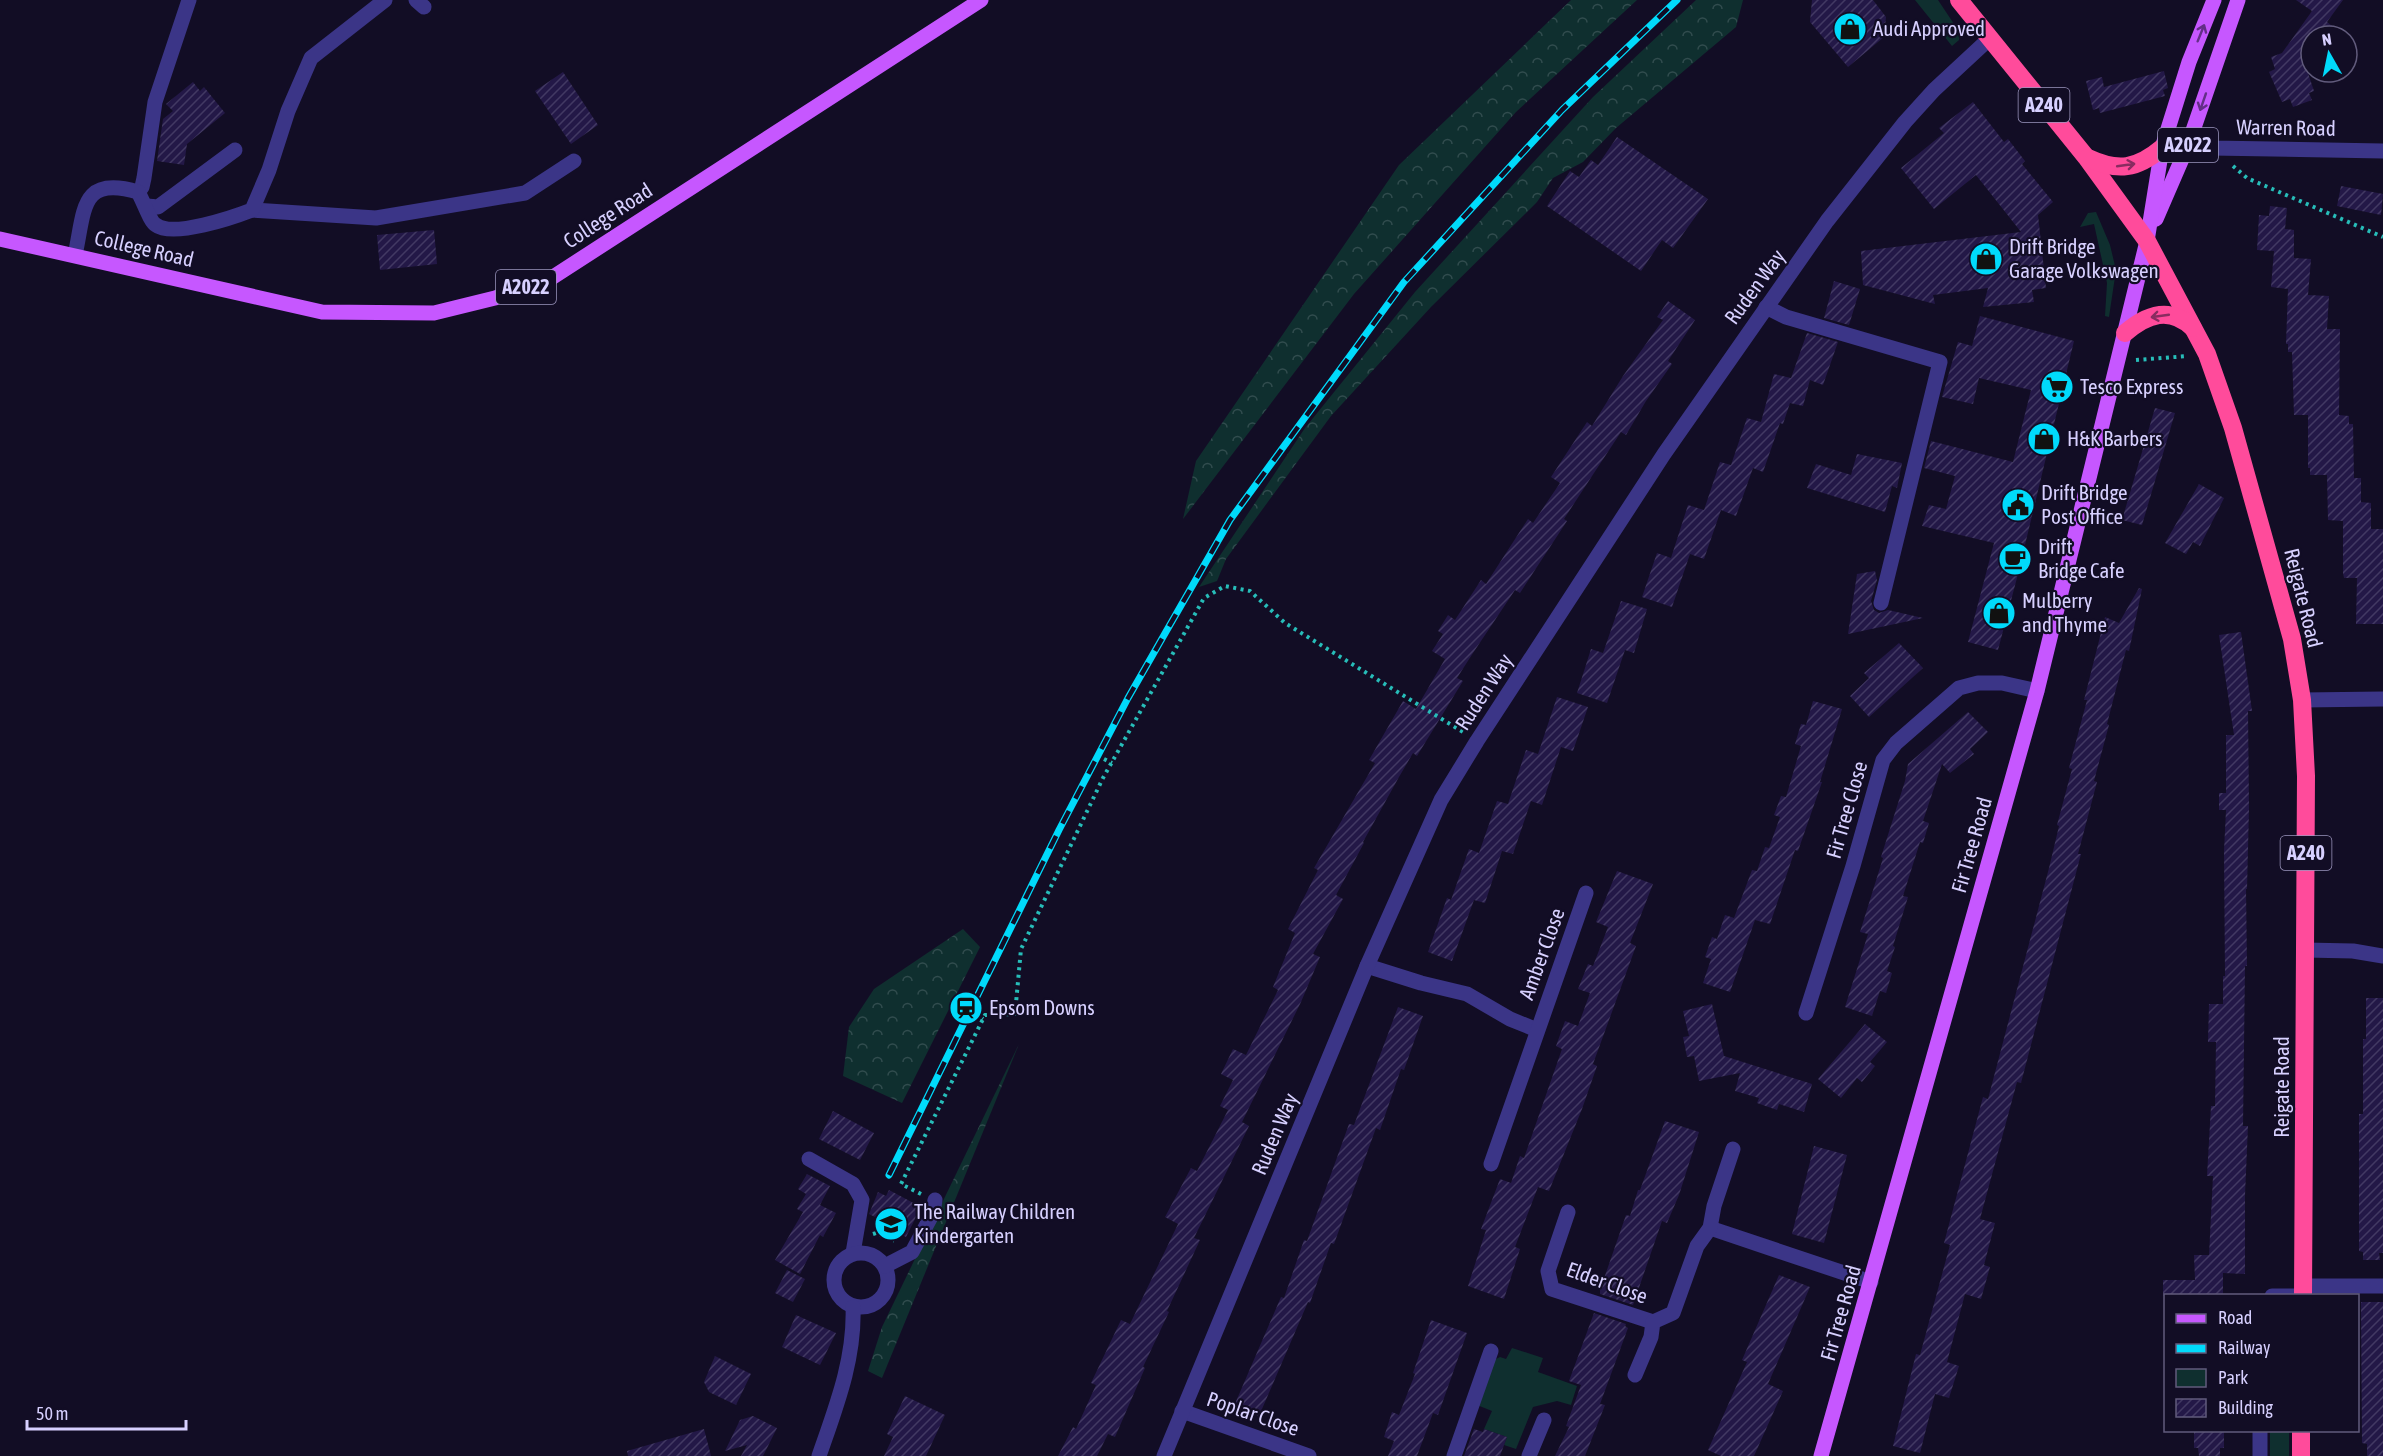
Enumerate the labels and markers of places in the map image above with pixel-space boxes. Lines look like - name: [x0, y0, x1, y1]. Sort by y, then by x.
- shop icon: Audi Approved: [1832, 11, 1868, 47]
- place label: Audi Approved: [1873, 16, 1985, 40]
- place label: Drift Bridge Garage Volkswagen: [2009, 234, 2159, 282]
- shop icon: Drift Bridge Garage Volkswagen: [1968, 241, 2004, 277]
- supermarket icon: Tesco Express: [2039, 369, 2075, 405]
- place label: Tesco Express: [2080, 374, 2183, 398]
- shop icon: H&K Barbers: [2026, 421, 2062, 457]
- place label: H&K Barbers: [2067, 426, 2162, 450]
- place label: Drift Bridge Post Office: [2041, 480, 2128, 528]
- public building icon: Drift Bridge Post Office: [2000, 487, 2036, 523]
- place label: Drift Bridge Cafe: [2038, 534, 2125, 582]
- cafe icon: Drift Bridge Cafe: [1997, 541, 2033, 577]
- place label: Mulberry and Thyme: [2022, 588, 2107, 636]
- shop icon: Mulberry and Thyme: [1981, 595, 2017, 631]
- station icon: Epsom Downs: [948, 990, 984, 1026]
- place label: Epsom Downs: [989, 995, 1095, 1019]
- place label: The Railway Children Kindergarten: [914, 1199, 1075, 1247]
- school or university icon: The Railway Children Kindergarten: [873, 1206, 909, 1242]

